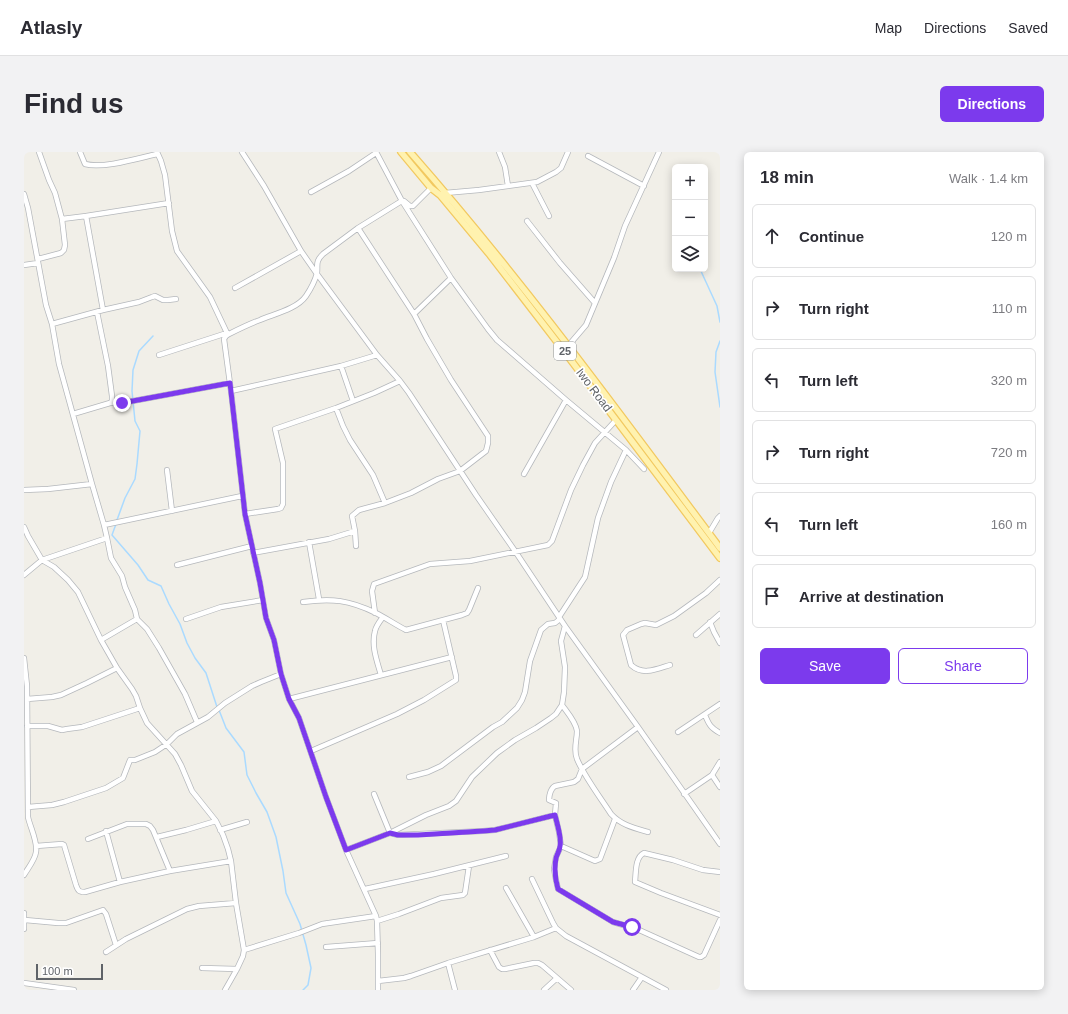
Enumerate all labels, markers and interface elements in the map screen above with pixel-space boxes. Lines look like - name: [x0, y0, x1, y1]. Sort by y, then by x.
- text: Atlasly: [20, 17, 82, 38]
- text: Map: [875, 20, 902, 36]
- text: Directions: [924, 20, 986, 36]
- text: Saved: [1008, 20, 1048, 36]
- button: Directions: [940, 86, 1044, 122]
- text: Find us: [24, 88, 124, 119]
- map controls: [672, 164, 708, 272]
- button: +: [672, 164, 708, 200]
- text: 18 min: [760, 168, 814, 187]
- text: Walk · 1.4 km: [949, 171, 1028, 186]
- button: −: [672, 200, 708, 236]
- icon: ahead: [761, 225, 783, 247]
- text: Continue: [799, 228, 864, 245]
- text: 120 m: [991, 229, 1027, 244]
- button: layers: [672, 236, 708, 272]
- icon: right: [761, 297, 783, 319]
- text: Turn right: [799, 300, 869, 317]
- text: 110 m: [992, 301, 1027, 316]
- road number: 25: [554, 342, 576, 360]
- street label: Iwo Road: [573, 366, 615, 414]
- icon: left: [761, 369, 783, 391]
- text: Turn left: [799, 372, 858, 389]
- text: 320 m: [991, 373, 1027, 388]
- route end: [113, 394, 131, 412]
- icon: right: [761, 441, 783, 463]
- text: Turn right: [799, 444, 869, 461]
- text: 720 m: [991, 445, 1027, 460]
- icon: left: [761, 513, 783, 535]
- text: Turn left: [799, 516, 858, 533]
- text: 160 m: [991, 517, 1027, 532]
- icon: arrive: [761, 585, 783, 607]
- text: Arrive at destination: [799, 588, 944, 605]
- button: Save: [760, 648, 890, 684]
- button: Share: [898, 648, 1028, 684]
- route start: [623, 918, 641, 936]
- scale bar: [36, 962, 103, 981]
- text: 100 m: [42, 965, 73, 977]

